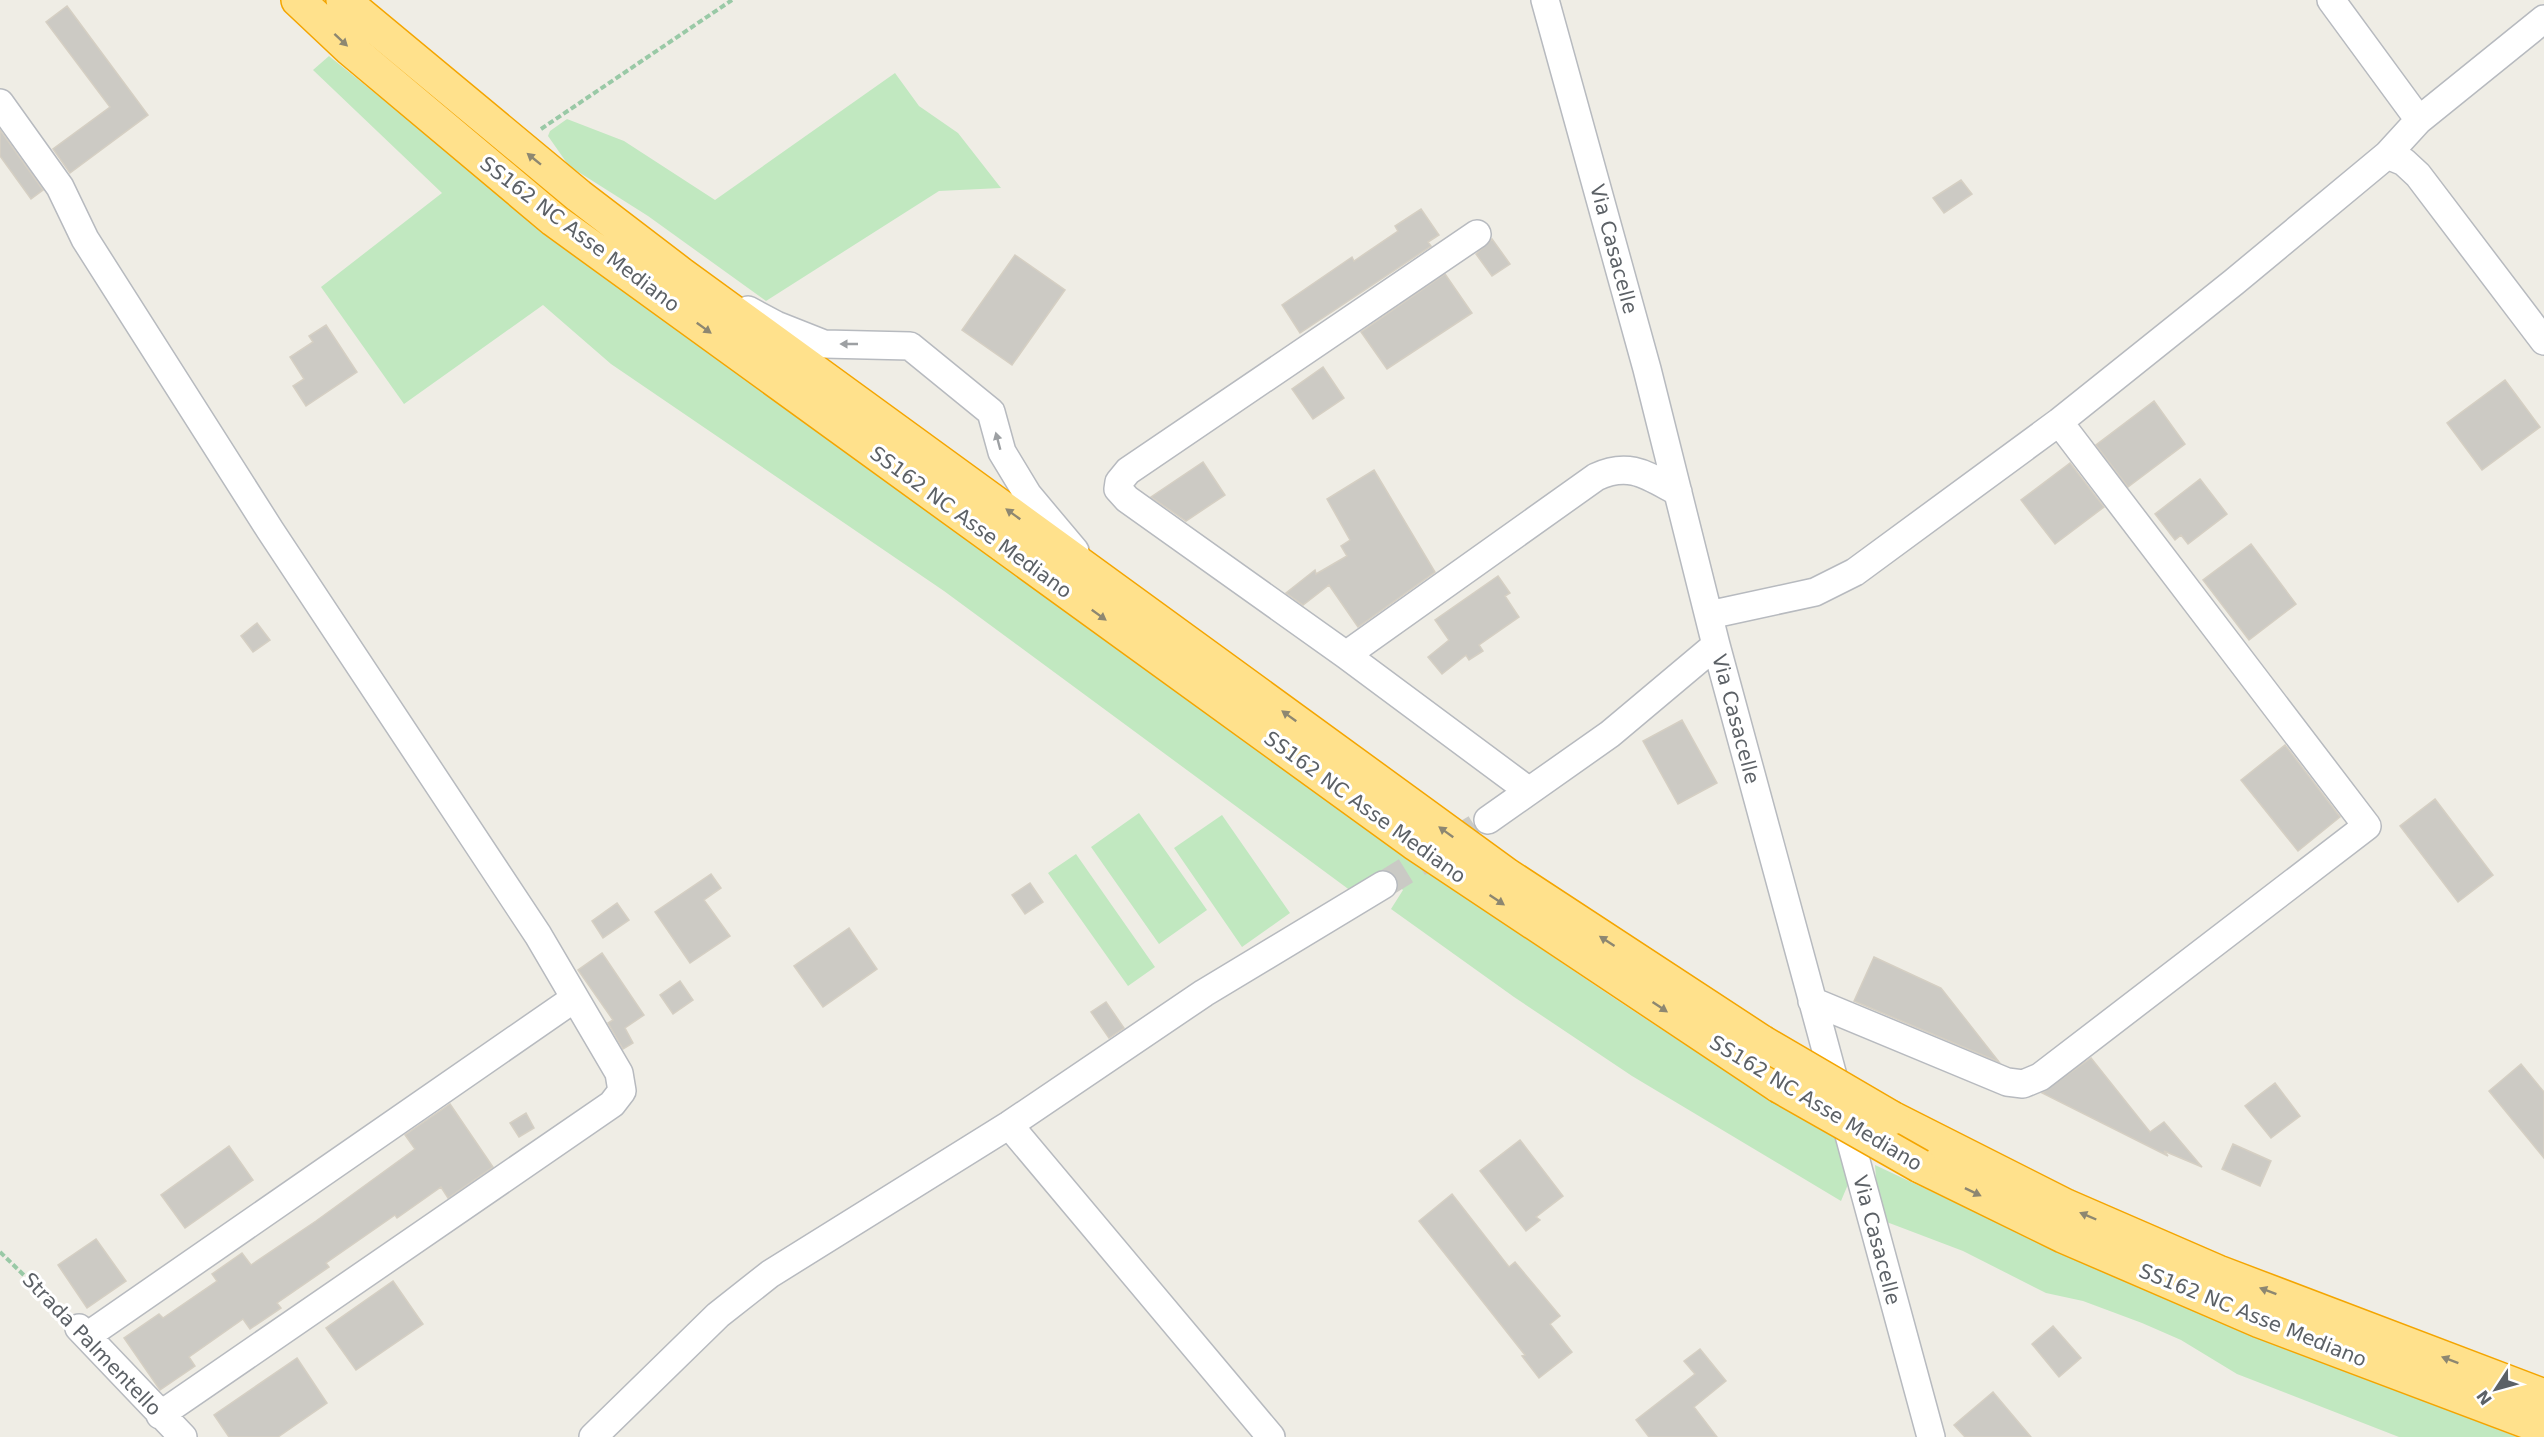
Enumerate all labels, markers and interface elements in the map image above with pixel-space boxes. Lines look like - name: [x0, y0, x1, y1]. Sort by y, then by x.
- one-way arrow: [333, 33, 348, 47]
- street label: SS162 NC Asse Mediano: [476, 151, 684, 317]
- one-way arrow: [527, 153, 542, 166]
- street label: Via Casacelle: [1585, 182, 1643, 316]
- one-way arrow: [695, 322, 711, 334]
- one-way arrow: [840, 339, 859, 349]
- one-way arrow: [993, 431, 1003, 450]
- street label: SS162 NC Asse Mediano: [865, 441, 1077, 603]
- one-way arrow: [1006, 508, 1022, 520]
- one-way arrow: [1091, 609, 1107, 621]
- street label: Via Casacelle: [1707, 652, 1765, 786]
- one-way arrow: [1281, 710, 1297, 722]
- street label: SS162 NC Asse Mediano: [1259, 726, 1471, 888]
- one-way arrow: [1439, 826, 1454, 838]
- one-way arrow: [1489, 894, 1505, 905]
- one-way arrow: [1600, 935, 1616, 947]
- one-way arrow: [1651, 1001, 1667, 1013]
- street label: SS162 NC Asse Mediano: [1706, 1030, 1926, 1176]
- street label: Via Casacelle: [1848, 1173, 1906, 1307]
- one-way arrow: [1964, 1187, 1981, 1196]
- one-way arrow: [2079, 1210, 2097, 1220]
- street label: SS162 NC Asse Mediano: [2136, 1258, 2370, 1372]
- street label: Strada Palmentello: [18, 1268, 166, 1420]
- one-way arrow: [2259, 1285, 2277, 1295]
- one-way arrow: [2441, 1355, 2459, 1364]
- north arrow: [2466, 1359, 2526, 1419]
- text: N: [2473, 1387, 2496, 1409]

